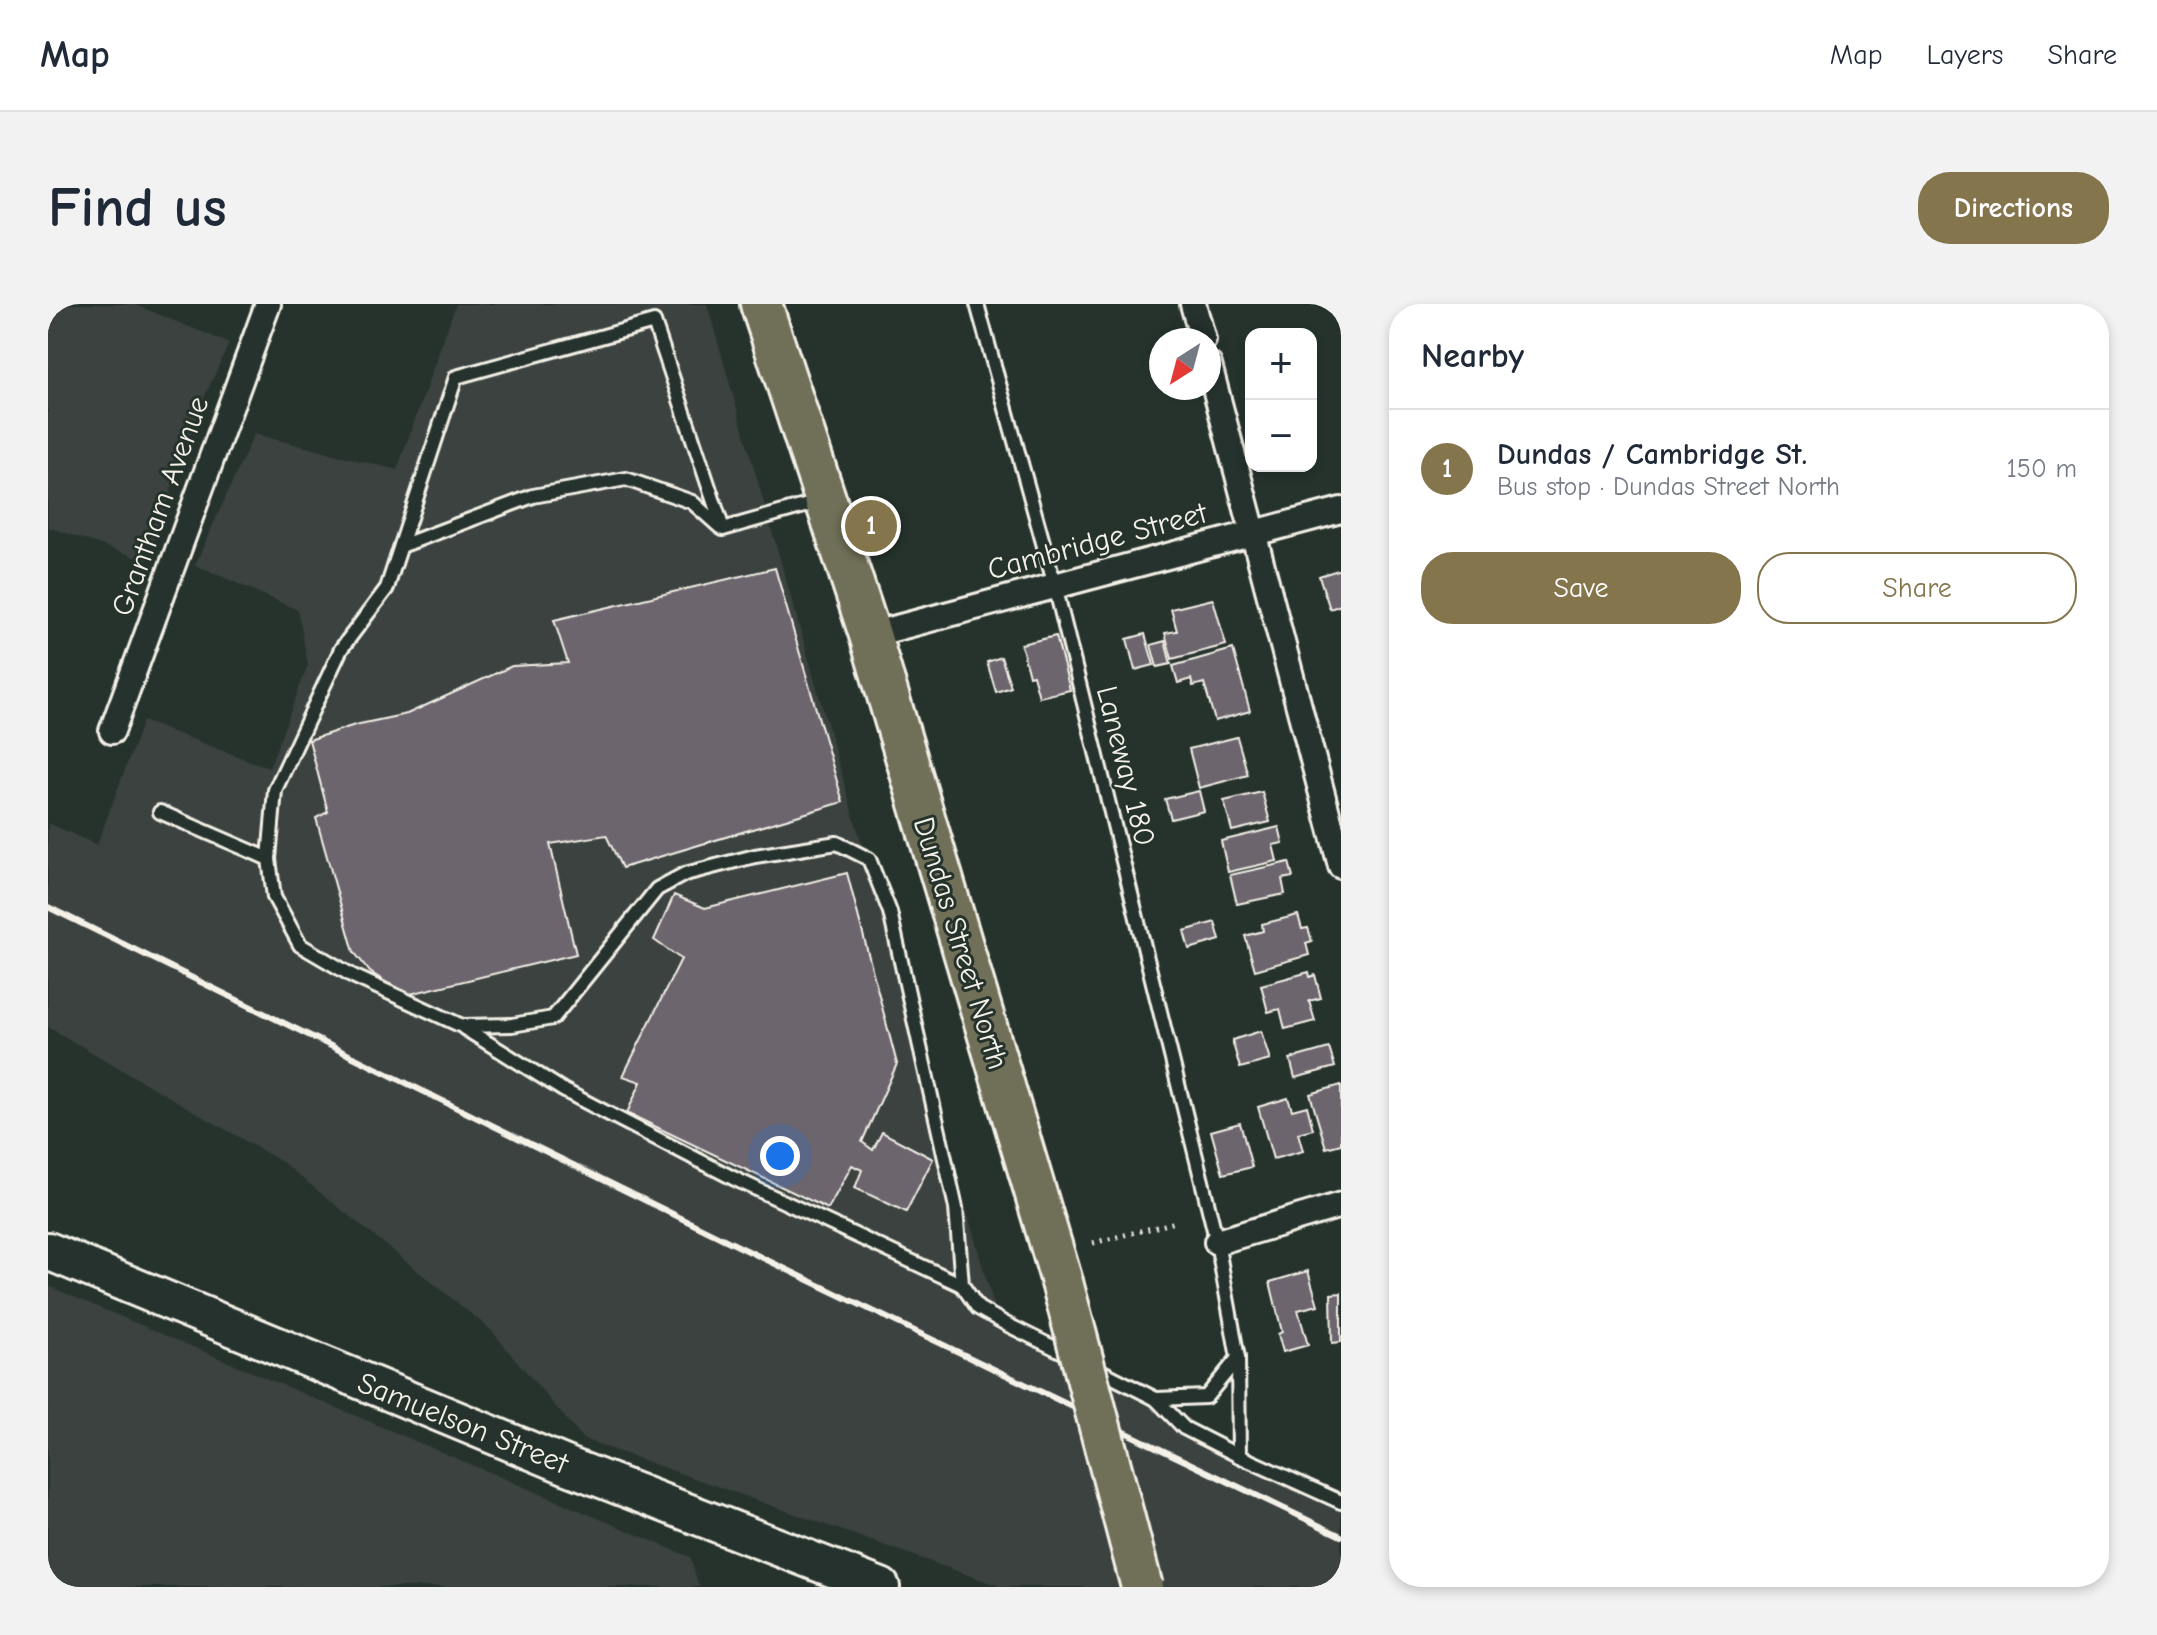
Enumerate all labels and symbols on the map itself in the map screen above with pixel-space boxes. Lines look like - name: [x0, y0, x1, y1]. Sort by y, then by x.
- north arrow: [1149, 328, 1221, 400]
- street label: Grantham Avenue: [104, 392, 216, 621]
- street label: Cambridge Street: [984, 495, 1212, 588]
- pin: 1: [845, 496, 897, 556]
- street label: Laneway 180: [1089, 683, 1162, 850]
- street label: Dundas Street North: [905, 813, 1016, 1074]
- your location: [760, 1136, 800, 1176]
- street label: Samuelson Street: [353, 1365, 574, 1482]

